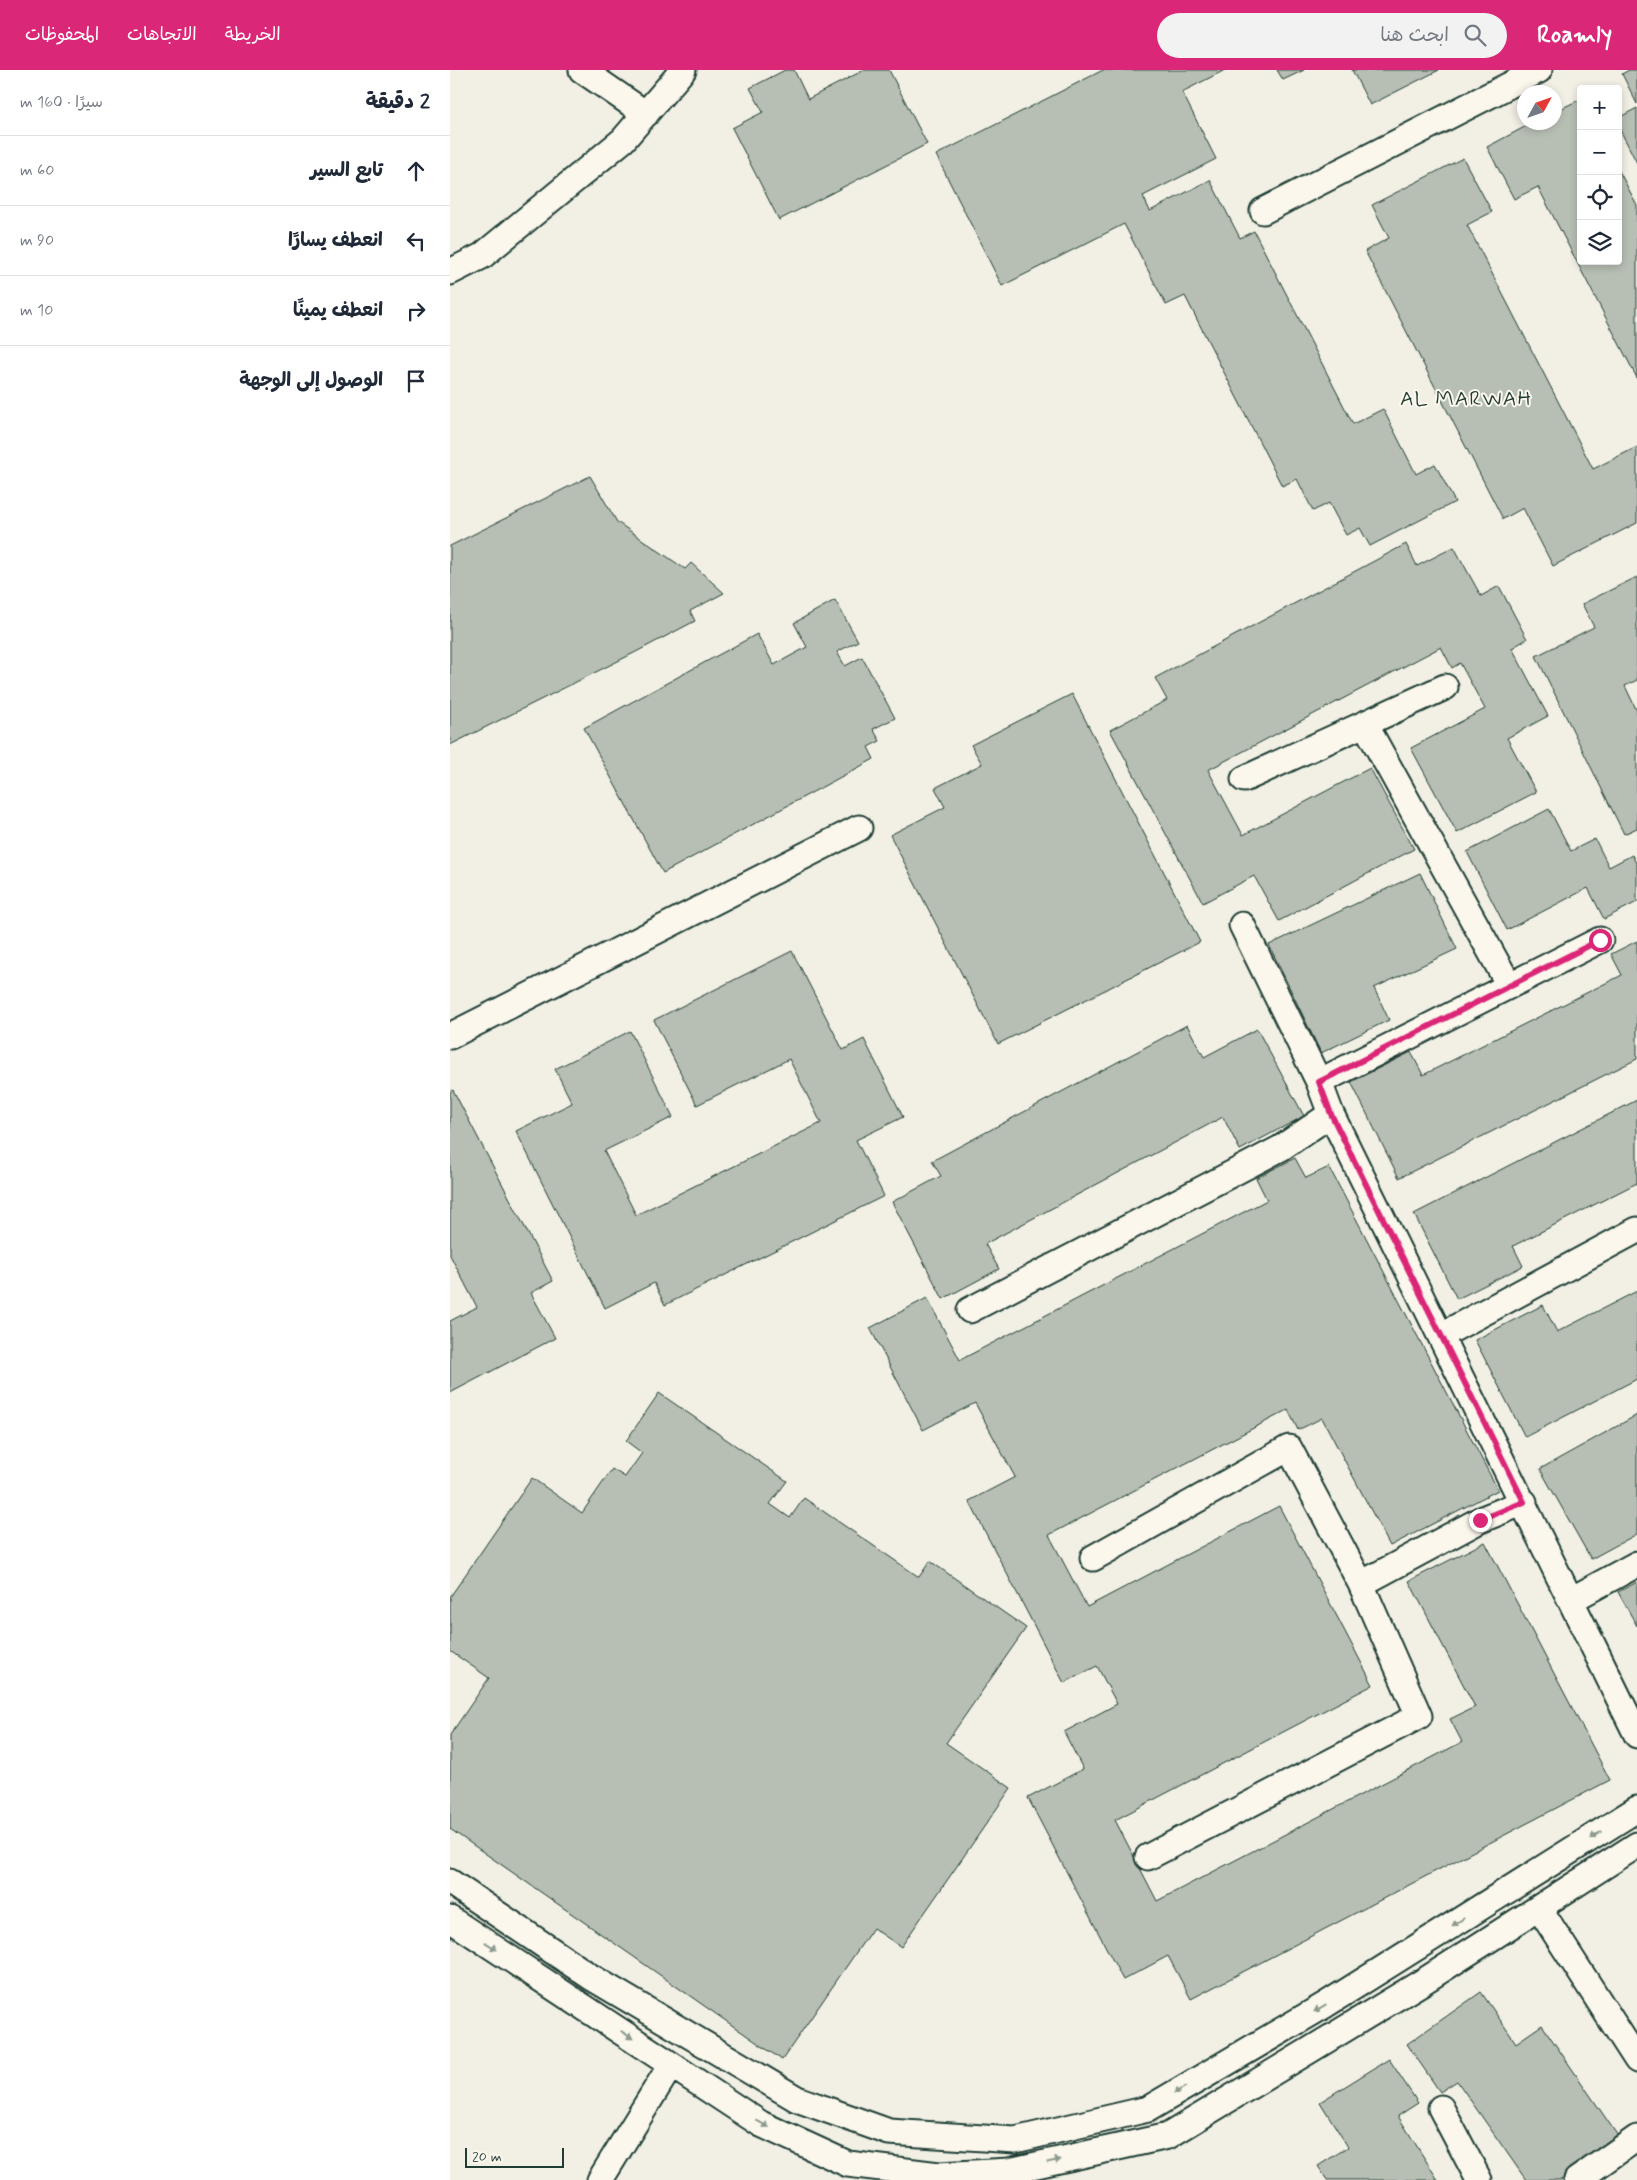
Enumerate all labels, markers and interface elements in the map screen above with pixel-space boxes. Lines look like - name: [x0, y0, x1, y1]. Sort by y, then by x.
- search box: [1157, 13, 1507, 58]
- text: Roamly: [1537, 20, 1612, 51]
- icon: search: [1461, 21, 1489, 49]
- text: المحفوظات: [25, 23, 99, 47]
- text: الاتجاهات: [127, 23, 197, 47]
- text: الخريطة: [225, 23, 281, 47]
- text: ابحث هنا: [1380, 23, 1449, 48]
- north arrow: [1517, 85, 1562, 130]
- map controls: [1577, 85, 1622, 265]
- button: +: [1577, 85, 1622, 130]
- text: 2 دقيقة: [366, 88, 430, 116]
- text: سيرًا · 160 m: [20, 92, 103, 113]
- button: −: [1577, 130, 1622, 175]
- icon: ahead: [402, 157, 430, 185]
- text: تابع السير: [310, 158, 383, 183]
- text: 60 m: [20, 160, 54, 181]
- button: locate: [1577, 175, 1622, 220]
- button: layers: [1577, 220, 1622, 265]
- icon: left: [402, 227, 430, 255]
- text: انعطف يسارًا: [288, 228, 383, 253]
- text: 90 m: [20, 230, 54, 251]
- icon: right: [402, 297, 430, 325]
- text: انعطف يمينًا: [293, 298, 383, 323]
- text: 10 m: [20, 300, 53, 321]
- icon: arrive: [402, 367, 430, 395]
- text: الوصول إلى الوجهة: [239, 368, 383, 393]
- district label: AL MARWAH: [1400, 385, 1532, 413]
- route start: [1589, 929, 1612, 952]
- route end: [1469, 1509, 1492, 1532]
- one-way arrow: [1589, 1831, 1602, 1840]
- one-way arrow: [1451, 1917, 1465, 1926]
- one-way arrow: [484, 1941, 497, 1951]
- one-way arrow: [1314, 2003, 1327, 2012]
- one-way arrow: [620, 2031, 633, 2040]
- one-way arrow: [1173, 2086, 1188, 2094]
- one-way arrow: [755, 2120, 770, 2128]
- scale bar: [465, 2145, 564, 2168]
- text: 20 m: [472, 2148, 502, 2166]
- one-way arrow: [1047, 2157, 1062, 2165]

